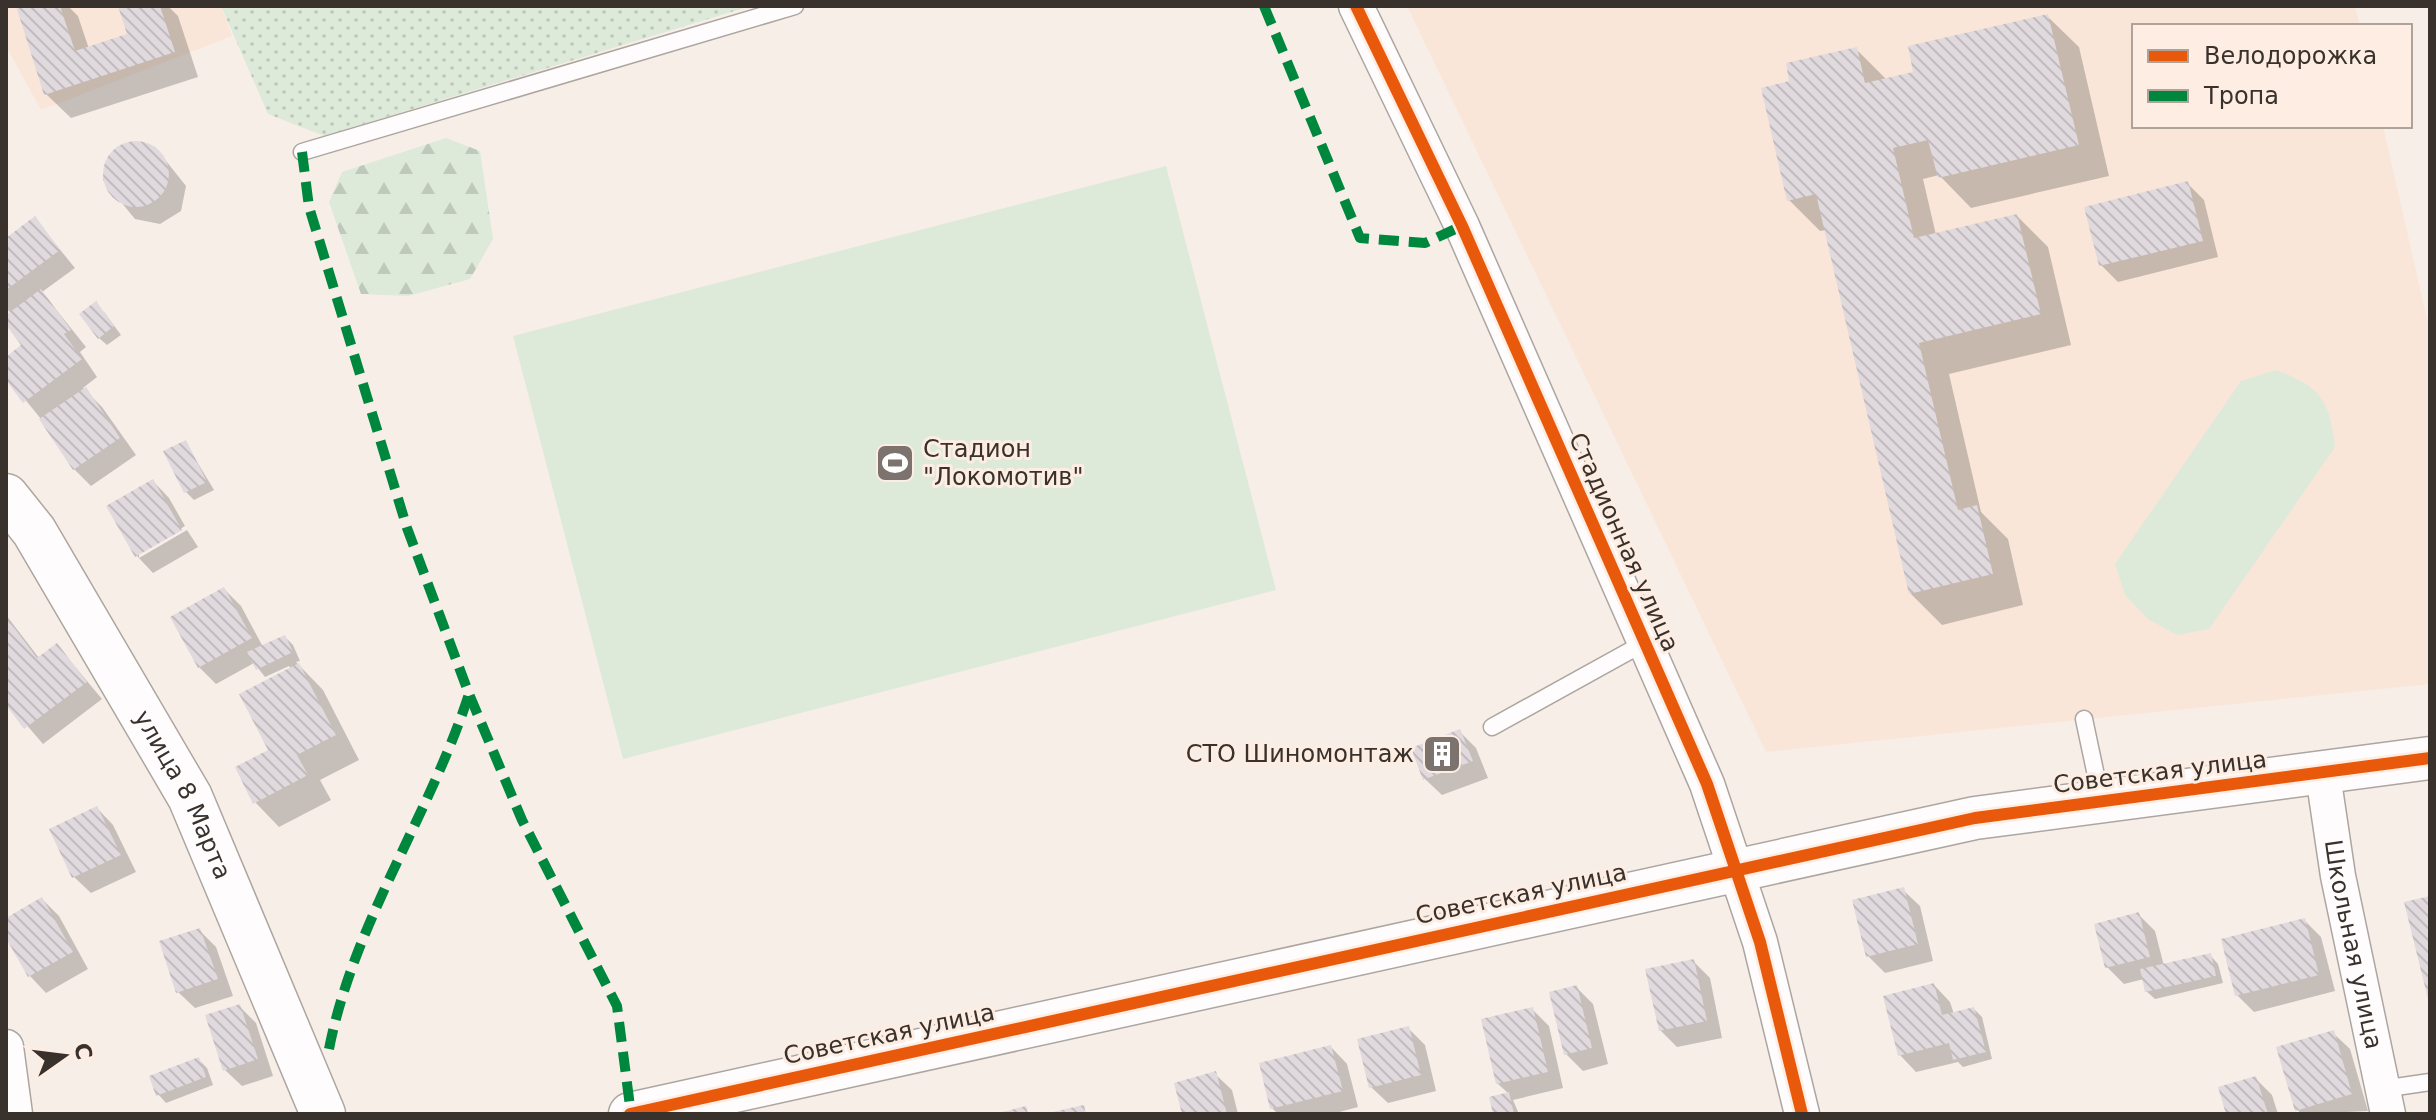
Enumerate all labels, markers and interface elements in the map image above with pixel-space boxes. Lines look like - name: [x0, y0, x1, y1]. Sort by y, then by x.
- legend: [2132, 24, 2412, 128]
- text: Велодорожка: [2204, 42, 2377, 70]
- text: Тропа: [2203, 82, 2279, 110]
- street label: Стадионная улица: [1563, 428, 1685, 656]
- place label: Стадион "Локомотив": [923, 435, 1084, 491]
- sports icon: Стадион "Локомотив": [874, 442, 916, 484]
- street label: улица 8 Марта: [128, 705, 237, 883]
- building icon: СТО Шиномонтаж: [1421, 733, 1463, 775]
- place label: СТО Шиномонтаж: [1186, 740, 1414, 768]
- street label: Советская улица: [2052, 745, 2268, 799]
- street label: Школьная улица: [2319, 838, 2388, 1052]
- street label: Советская улица: [1413, 858, 1629, 930]
- street label: Советская улица: [781, 998, 997, 1070]
- north arrow: [24, 1016, 104, 1096]
- text: С: [69, 1040, 97, 1062]

